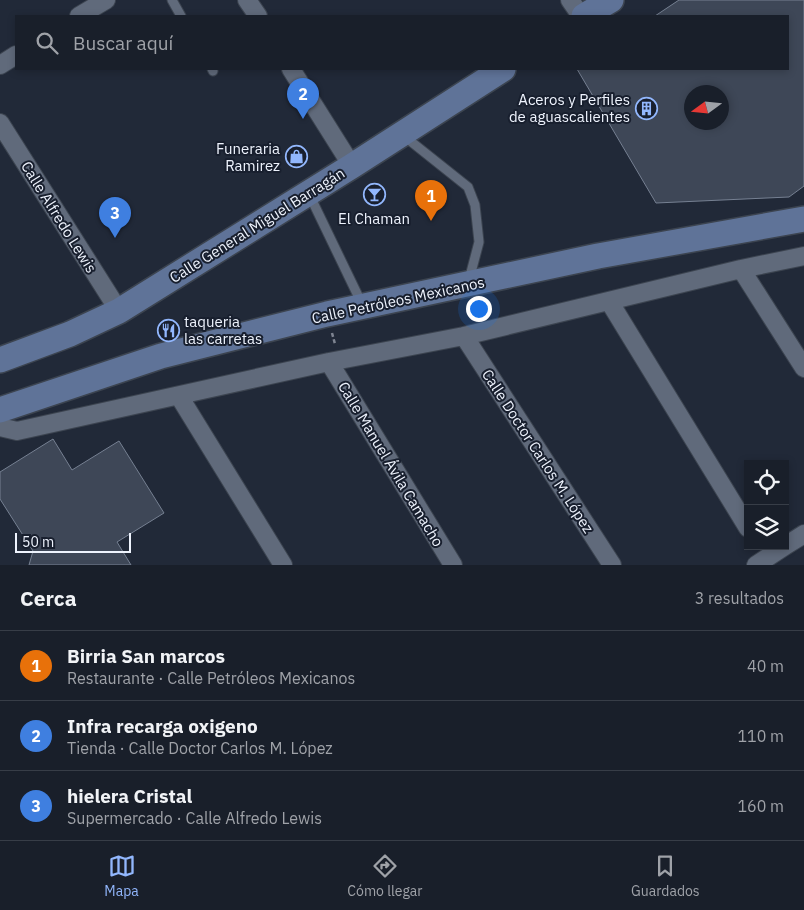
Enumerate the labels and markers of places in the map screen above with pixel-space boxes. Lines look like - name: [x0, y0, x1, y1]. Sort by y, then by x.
- pin: 2: [287, 78, 319, 119]
- place label: Aceros y Perfiles de aguascalientes: [509, 90, 630, 126]
- building icon: Aceros y Perfiles de aguascalientes: [634, 96, 658, 120]
- place label: Funeraria Ramirez: [216, 139, 280, 175]
- shop icon: Funeraria Ramirez: [284, 145, 308, 169]
- pin: 1: [415, 180, 447, 221]
- bar icon: El Chaman: [362, 183, 386, 207]
- pin: 3: [99, 197, 131, 238]
- place label: El Chaman: [338, 209, 410, 228]
- place label: taqueria las carretas: [184, 312, 262, 348]
- restaurant icon: taqueria las carretas: [156, 318, 180, 342]

